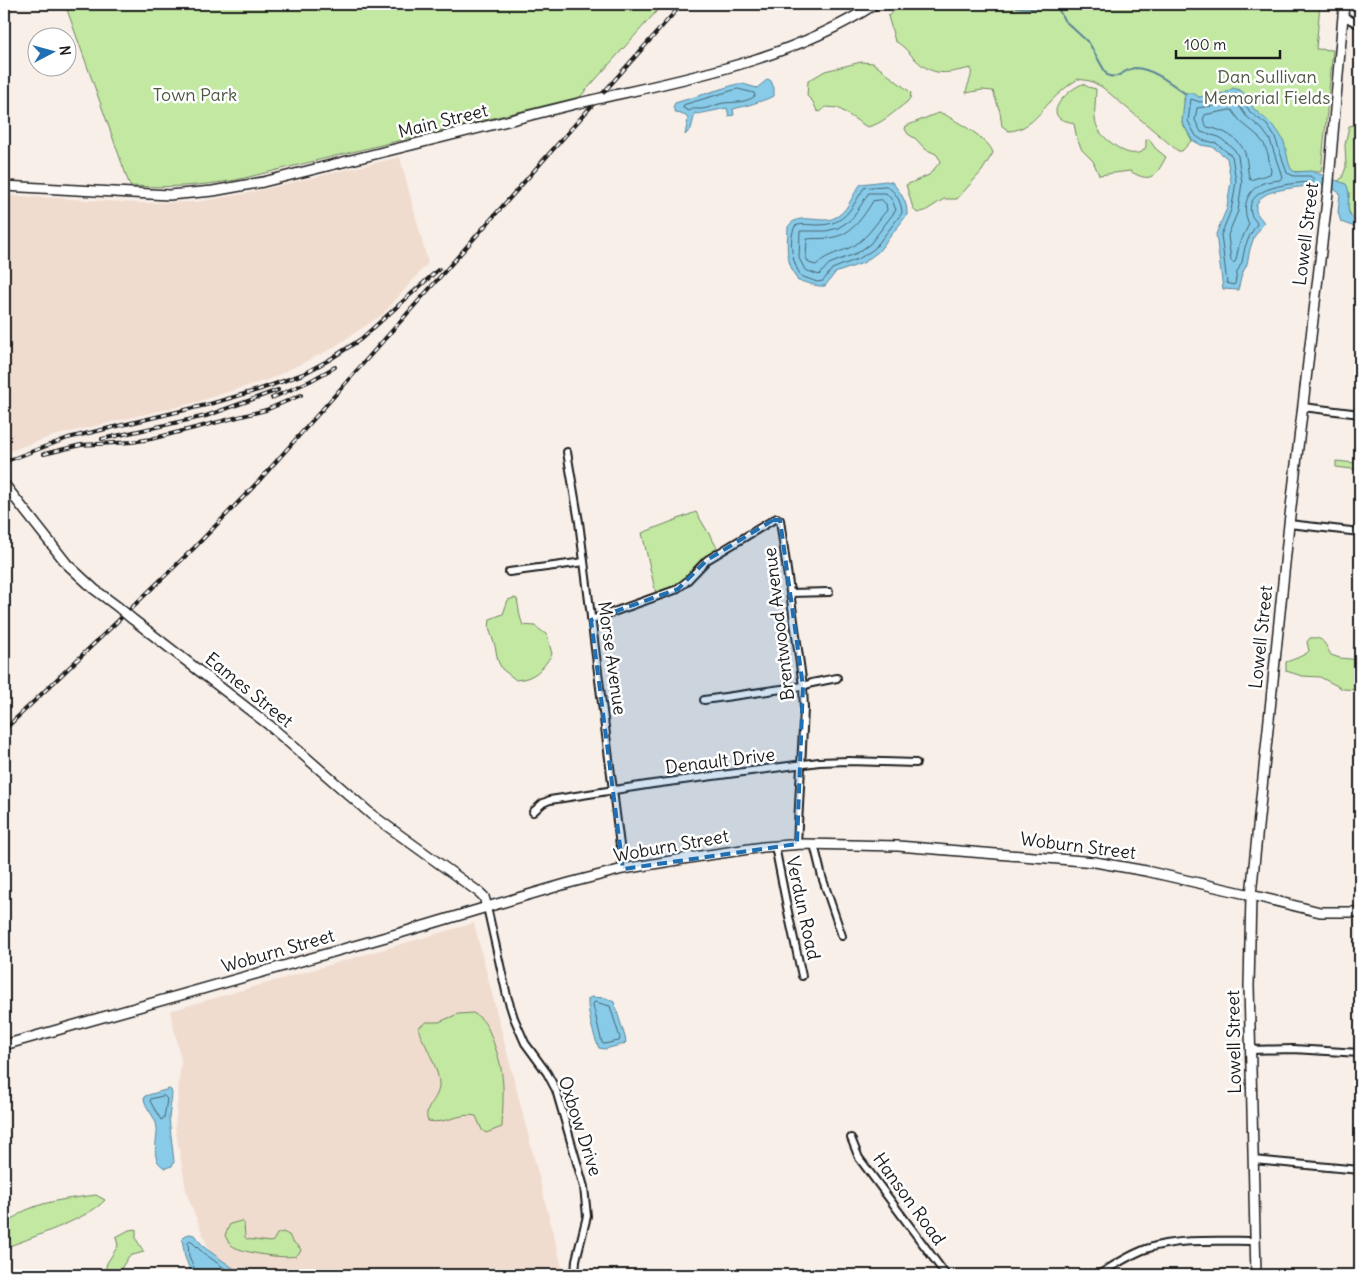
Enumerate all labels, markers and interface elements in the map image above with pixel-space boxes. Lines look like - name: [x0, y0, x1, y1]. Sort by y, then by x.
- north arrow: [28, 28, 78, 78]
- scale bar: [1176, 28, 1280, 60]
- text: 100 m: [1184, 35, 1226, 54]
- text: N: [55, 45, 74, 56]
- park label: Dan Sullivan Memorial Fields: [1204, 65, 1330, 109]
- park label: Town Park: [153, 83, 237, 106]
- street label: Main Street: [396, 98, 490, 143]
- street label: Lowell Street: [1288, 181, 1323, 287]
- street label: Brentwood Avenue: [758, 546, 799, 702]
- street label: Lowell Street: [1244, 584, 1277, 690]
- street label: Morse Avenue: [593, 600, 632, 716]
- street label: Eames Street: [201, 647, 298, 732]
- street label: Denault Drive: [664, 742, 776, 779]
- street label: Woburn Street: [612, 824, 730, 867]
- street label: Woburn Street: [1019, 827, 1137, 864]
- street label: Verdun Road: [781, 854, 826, 962]
- street label: Woburn Street: [219, 923, 337, 978]
- street label: Lowell Street: [1221, 990, 1246, 1094]
- street label: Oxbow Drive: [553, 1073, 607, 1179]
- street label: Hanson Road: [868, 1148, 951, 1250]

